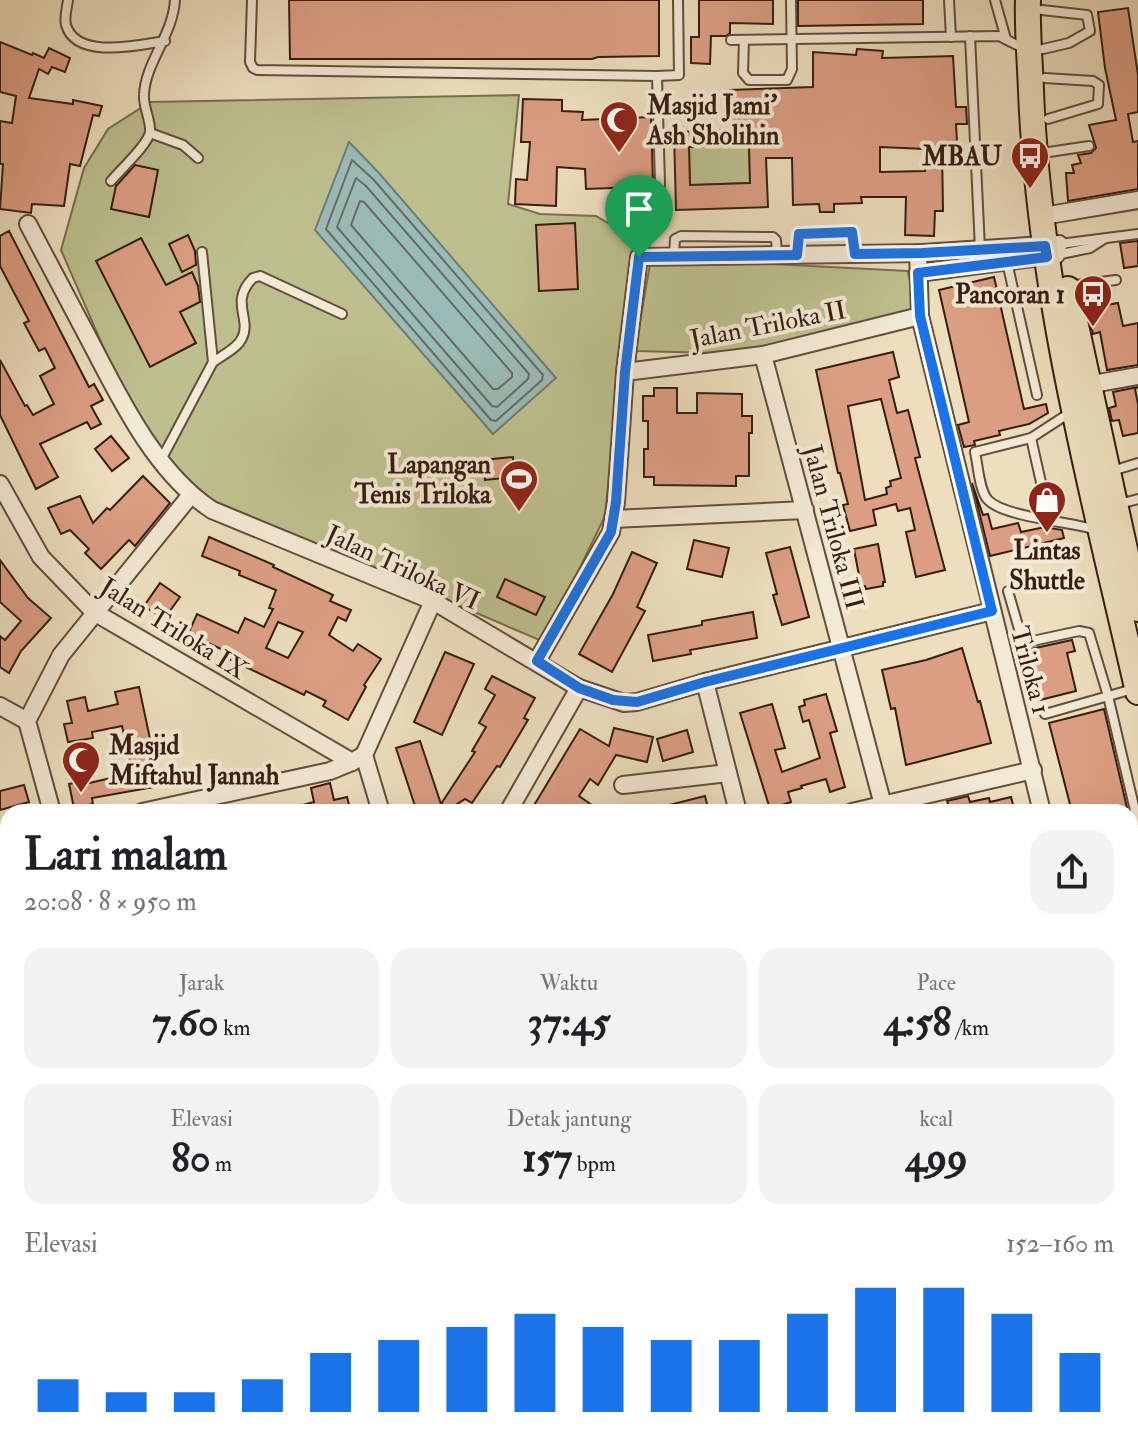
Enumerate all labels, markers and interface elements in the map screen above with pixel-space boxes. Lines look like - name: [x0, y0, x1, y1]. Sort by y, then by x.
- place label: Masjid Jami' Ash Sholihin: [646, 90, 780, 152]
- mosque icon: Masjid Jami' Ash Sholihin: [598, 99, 640, 154]
- bus stop icon: MBAU: [1009, 135, 1051, 190]
- place label: MBAU: [921, 141, 1002, 173]
- pin: [605, 175, 673, 257]
- icon: arrive: [617, 187, 661, 231]
- bus stop icon: Pancoran 1: [1072, 273, 1114, 328]
- place label: Pancoran 1: [955, 279, 1065, 311]
- street label: Jalan Triloka II: [686, 294, 849, 356]
- street label: Jalan Triloka III: [795, 441, 870, 613]
- place label: Lapangan Tenis Triloka: [353, 449, 492, 511]
- sports icon: Lapangan Tenis Triloka: [498, 458, 540, 513]
- shop icon: Lintas Shuttle: [1026, 479, 1068, 534]
- street label: Jalan Triloka VI: [320, 518, 485, 618]
- place label: Lintas Shuttle: [1009, 535, 1085, 597]
- street label: Jalan Triloka IX: [93, 570, 253, 687]
- street label: Triloka 1: [1003, 623, 1057, 718]
- place label: Masjid Miftahul Jannah: [108, 730, 280, 792]
- mosque icon: Masjid Miftahul Jannah: [60, 739, 102, 794]
- text: Lari malam: [24, 828, 227, 883]
- button: share: [1030, 830, 1114, 914]
- text: 20:08 · 8 × 950 m: [24, 886, 197, 918]
- text: Jarak: [179, 969, 224, 997]
- text: Waktu: [540, 969, 598, 997]
- text: Pace: [917, 969, 956, 997]
- text: 7.60: [153, 997, 219, 1048]
- text: 37:45: [528, 997, 610, 1048]
- text: 4:58: [883, 997, 951, 1048]
- text: km: [219, 1014, 251, 1042]
- text: /km: [951, 1014, 989, 1042]
- text: Elevasi: [170, 1105, 233, 1133]
- text: Detak jantung: [507, 1105, 631, 1133]
- text: kcal: [919, 1105, 953, 1133]
- text: 80: [171, 1133, 210, 1184]
- text: 157: [522, 1133, 572, 1184]
- text: 499: [905, 1133, 968, 1184]
- text: m: [210, 1150, 232, 1178]
- text: bpm: [572, 1150, 616, 1178]
- text: Elevasi: [24, 1228, 98, 1260]
- text: 152–160 m: [1006, 1228, 1114, 1260]

